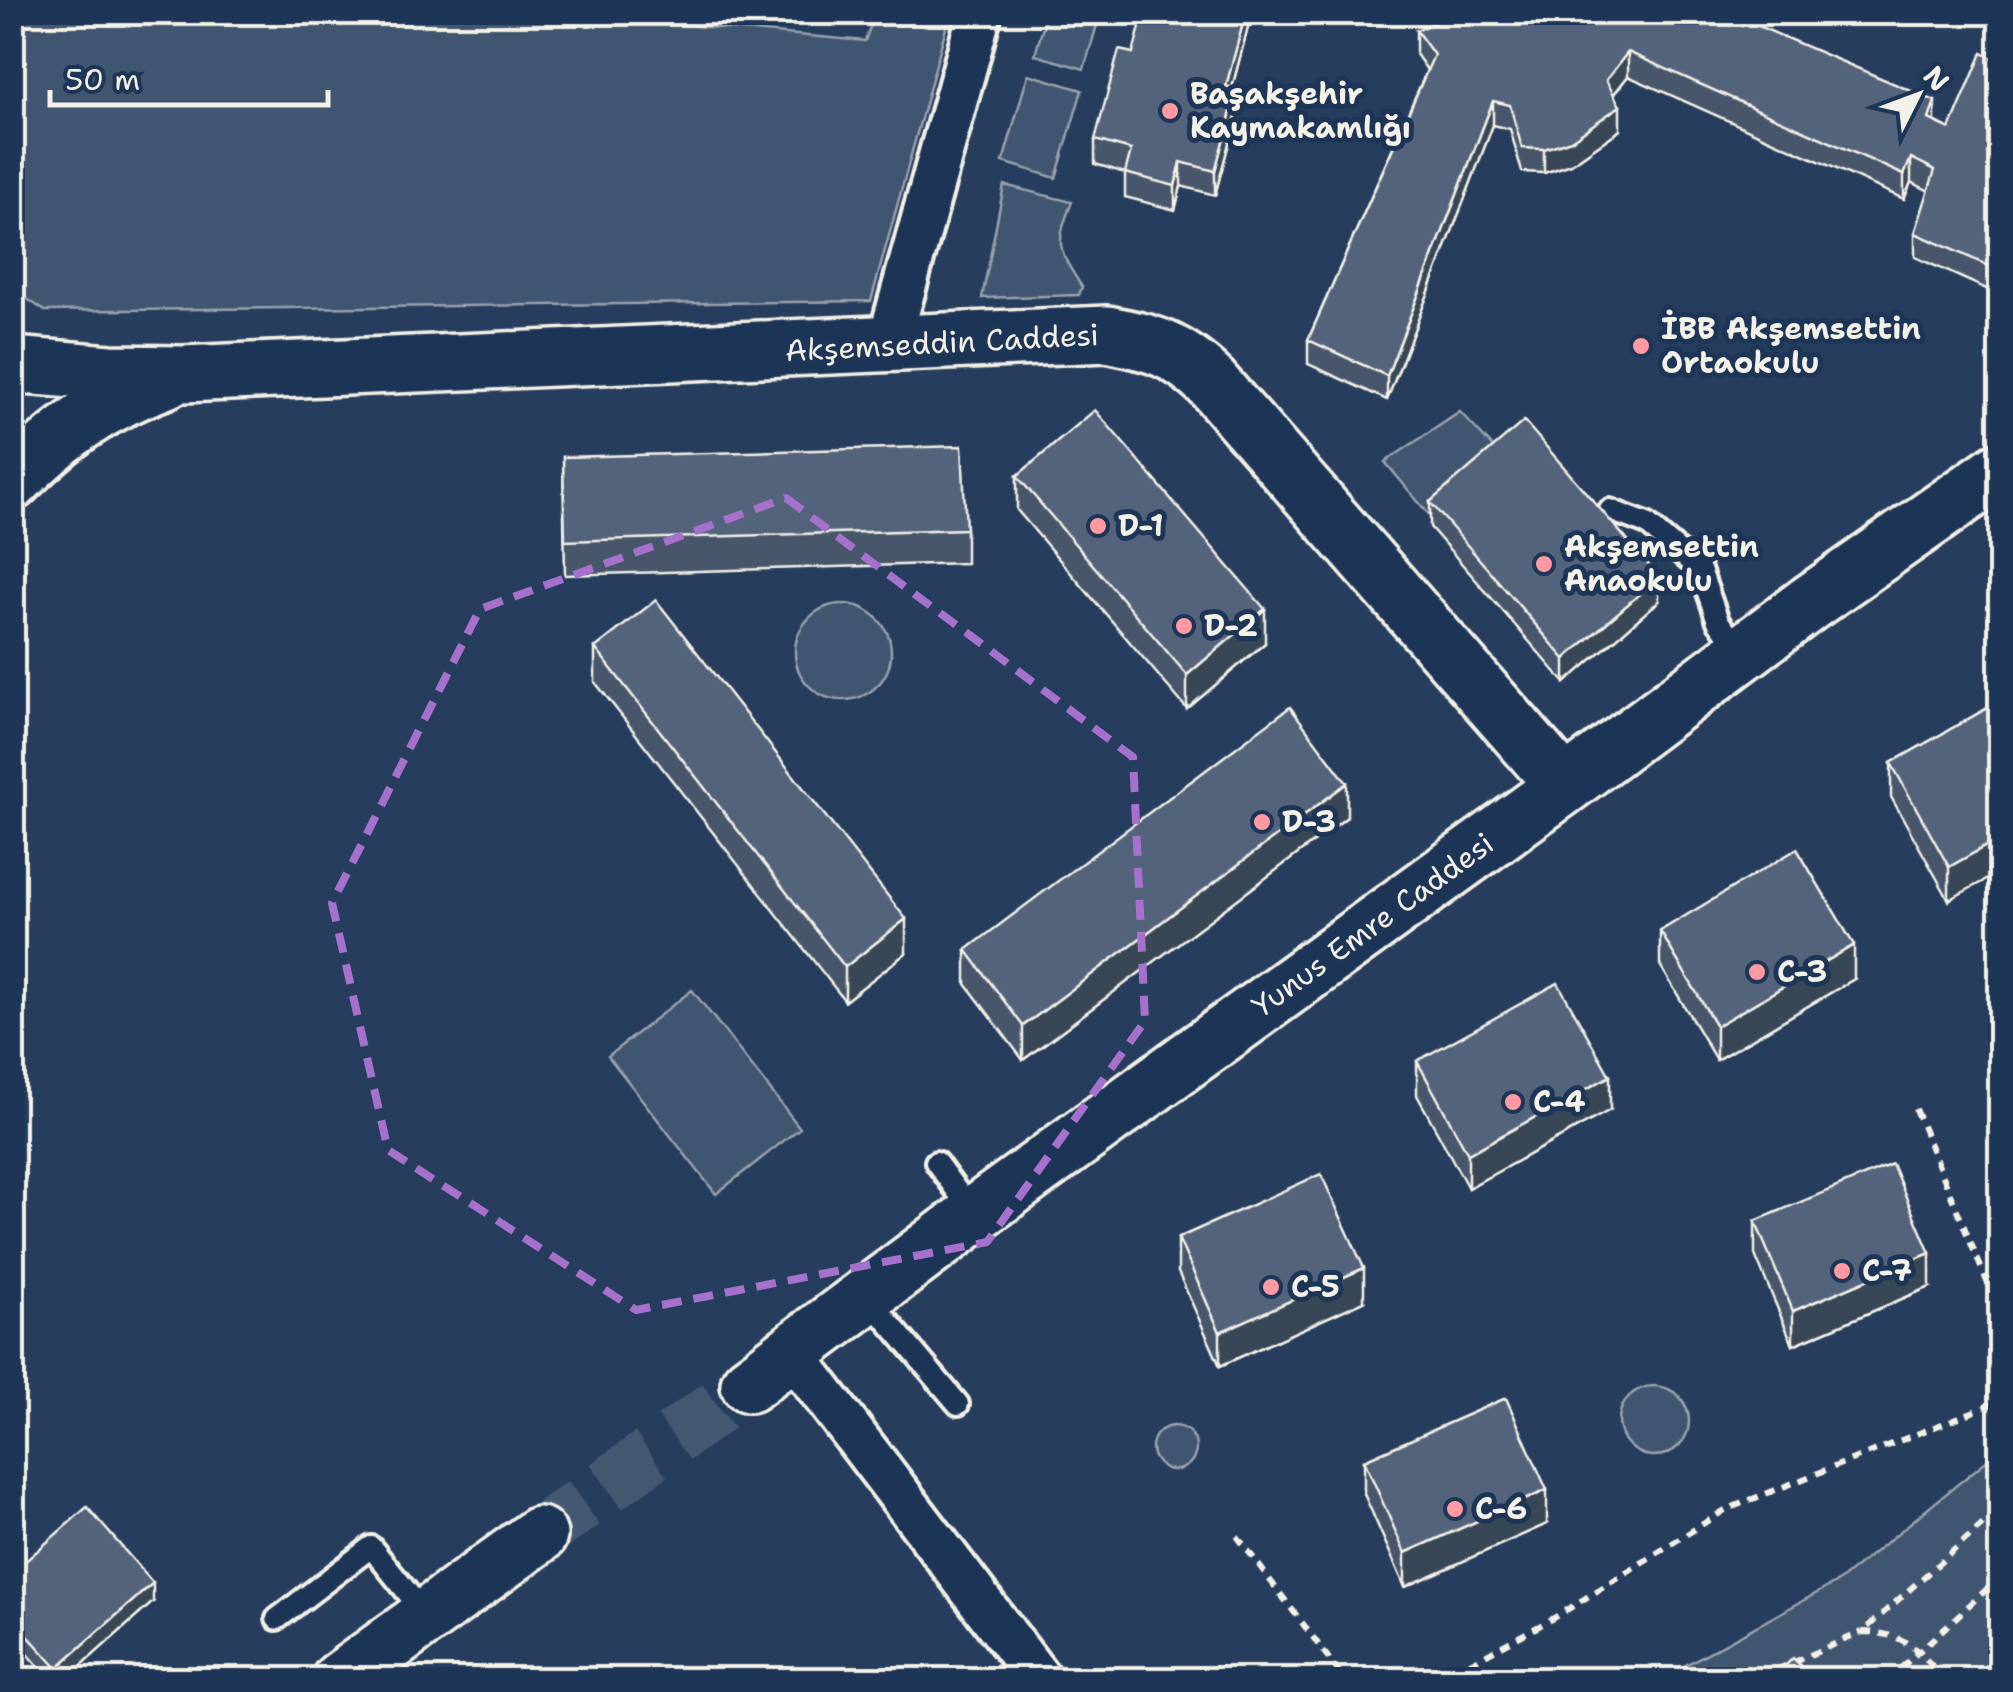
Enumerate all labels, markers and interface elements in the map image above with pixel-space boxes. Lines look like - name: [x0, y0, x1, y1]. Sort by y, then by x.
- scale bar: [50, 45, 328, 107]
- north arrow: [1868, 45, 1968, 145]
- text: N: [1915, 57, 1958, 99]
- text: 50 m: [65, 59, 140, 100]
- place label: Başakşehir Kaymakamlığı: [1190, 73, 1411, 148]
- marker: Başakşehir Kaymakamlığı: [1159, 100, 1181, 122]
- place label: İBB Akşemsettin Ortaokulu: [1661, 308, 1921, 383]
- street label: Akşemseddin Caddesi: [784, 314, 1100, 371]
- marker: İBB Akşemsettin Ortaokulu: [1630, 335, 1652, 357]
- place label: D-1: [1118, 505, 1164, 546]
- marker: D-1: [1087, 515, 1109, 537]
- place label: Akşemsettin Anaokulu: [1564, 526, 1759, 601]
- marker: Akşemsettin Anaokulu: [1533, 553, 1555, 575]
- place label: D-2: [1204, 605, 1258, 646]
- marker: D-2: [1173, 615, 1195, 637]
- place label: D-3: [1282, 801, 1336, 842]
- marker: D-3: [1251, 811, 1273, 833]
- street label: Yunus Emre Caddesi: [1244, 823, 1502, 1026]
- place label: C-3: [1777, 951, 1827, 992]
- marker: C-3: [1746, 961, 1768, 983]
- place label: C-4: [1533, 1081, 1585, 1122]
- marker: C-4: [1502, 1091, 1524, 1113]
- place label: C-7: [1862, 1250, 1912, 1291]
- marker: C-7: [1831, 1260, 1853, 1282]
- place label: C-5: [1291, 1266, 1340, 1307]
- marker: C-5: [1260, 1276, 1282, 1298]
- place label: C-6: [1475, 1488, 1527, 1529]
- marker: C-6: [1444, 1498, 1466, 1520]

